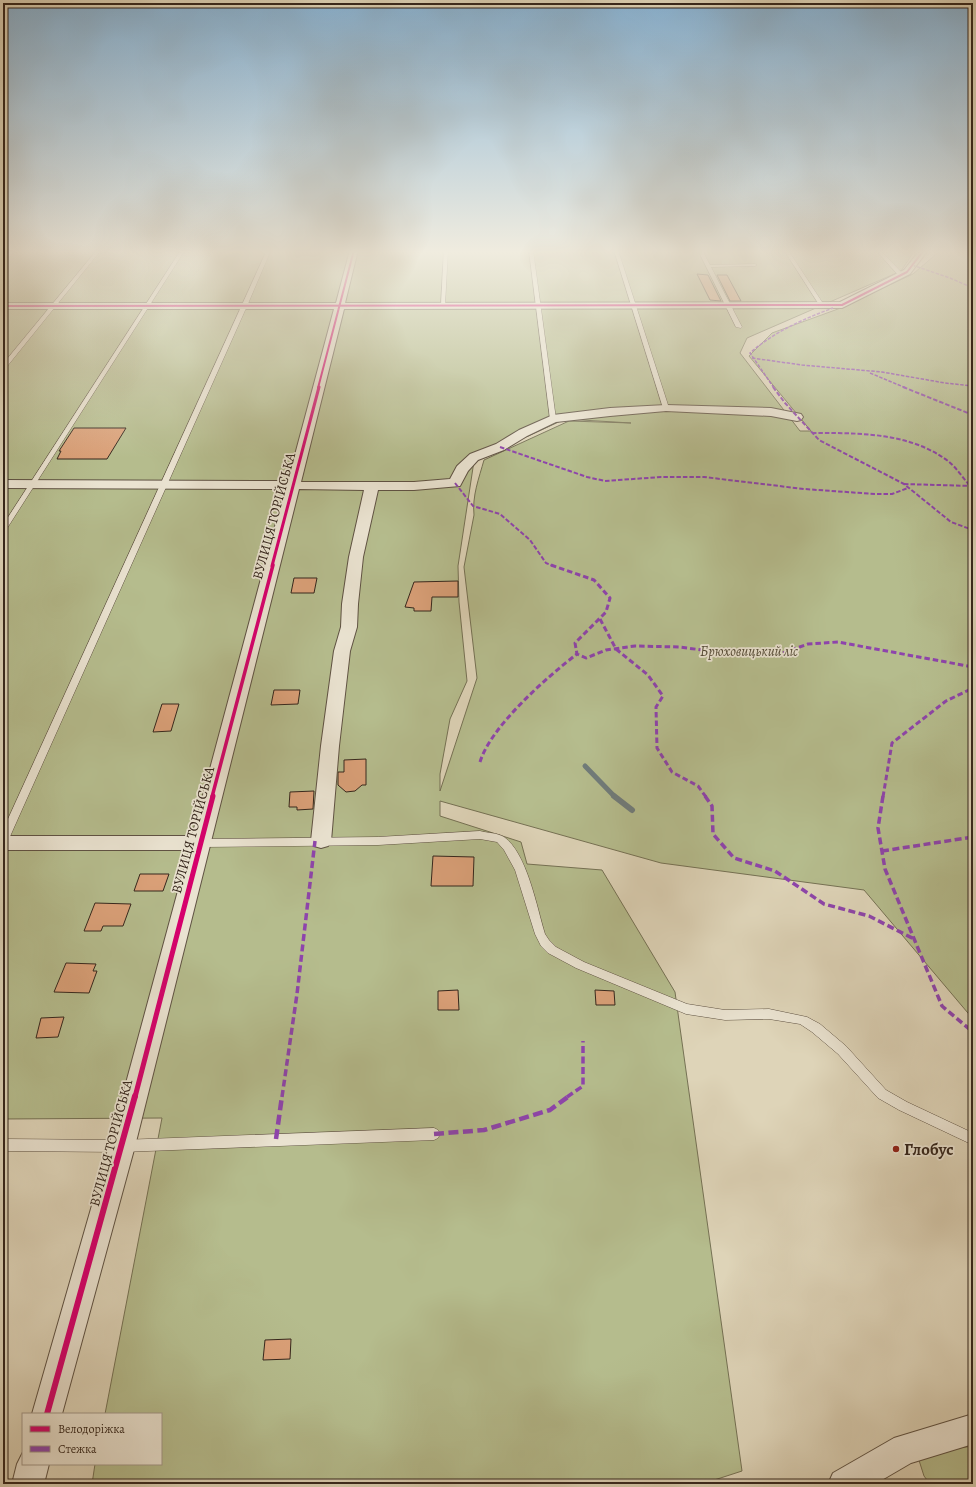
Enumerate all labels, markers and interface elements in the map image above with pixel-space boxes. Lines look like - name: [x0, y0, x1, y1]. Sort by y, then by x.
- street label: ВУЛИЦЯ ТОРІЙСЬКА: [248, 450, 300, 582]
- park label: Брюховицький ліс: [700, 642, 798, 661]
- street label: ВУЛИЦЯ ТОРІЙСЬКА: [167, 764, 219, 896]
- street label: ВУЛИЦЯ ТОРІЙСЬКА: [85, 1077, 137, 1209]
- place label: Глобус: [904, 1138, 954, 1161]
- marker: Глобус: [891, 1144, 901, 1154]
- legend: [22, 1413, 162, 1465]
- text: Велодоріжка: [58, 1421, 125, 1437]
- text: Стежка: [58, 1441, 97, 1457]

